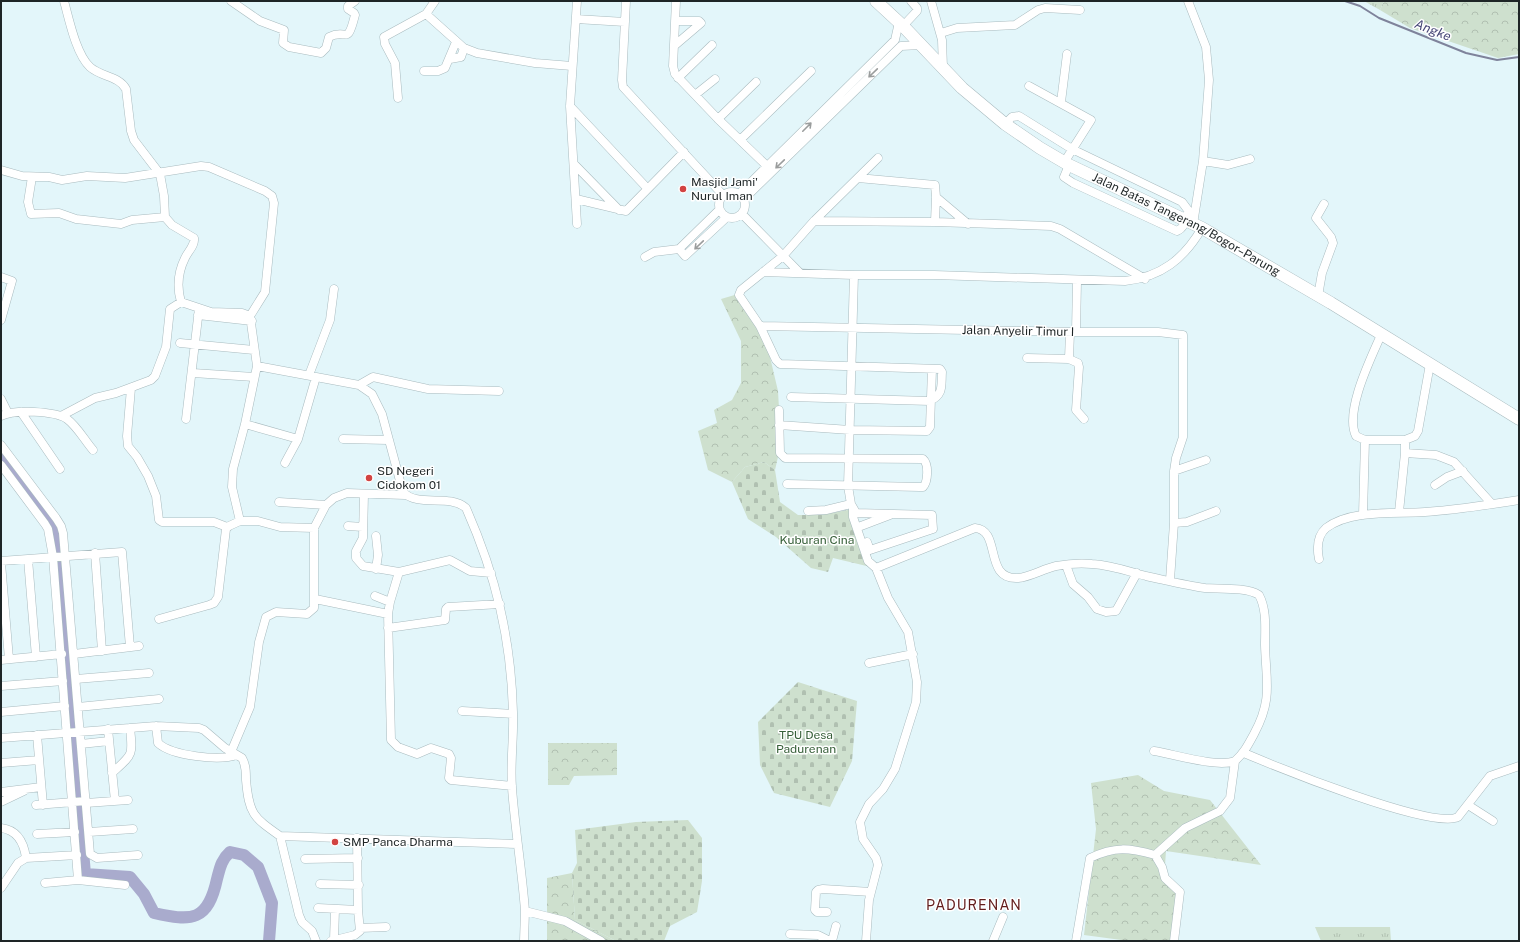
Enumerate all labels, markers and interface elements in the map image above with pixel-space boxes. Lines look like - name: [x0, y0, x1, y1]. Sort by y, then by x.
- water label: Angke: [1413, 16, 1453, 44]
- one-way arrow: [868, 69, 878, 78]
- one-way arrow: [802, 122, 812, 132]
- one-way arrow: [775, 159, 785, 169]
- street label: Jalan Batas Tangerang/Bogor–Parung: [1090, 170, 1283, 279]
- place label: Masjid Jami' Nurul Iman: [691, 175, 758, 203]
- marker: Masjid Jami' Nurul Iman: [678, 184, 688, 194]
- one-way arrow: [694, 240, 704, 249]
- street label: Jalan Anyelir Timur I: [962, 323, 1074, 339]
- place label: SD Negeri Cidokom 01: [377, 464, 441, 492]
- marker: SD Negeri Cidokom 01: [364, 473, 374, 483]
- park label: Kuburan Cina: [780, 533, 854, 547]
- park label: TPU Desa Padurenan: [776, 728, 836, 756]
- place label: SMP Panca Dharma: [343, 835, 453, 849]
- marker: SMP Panca Dharma: [330, 837, 340, 847]
- district label: PADURENAN: [926, 897, 1022, 913]

